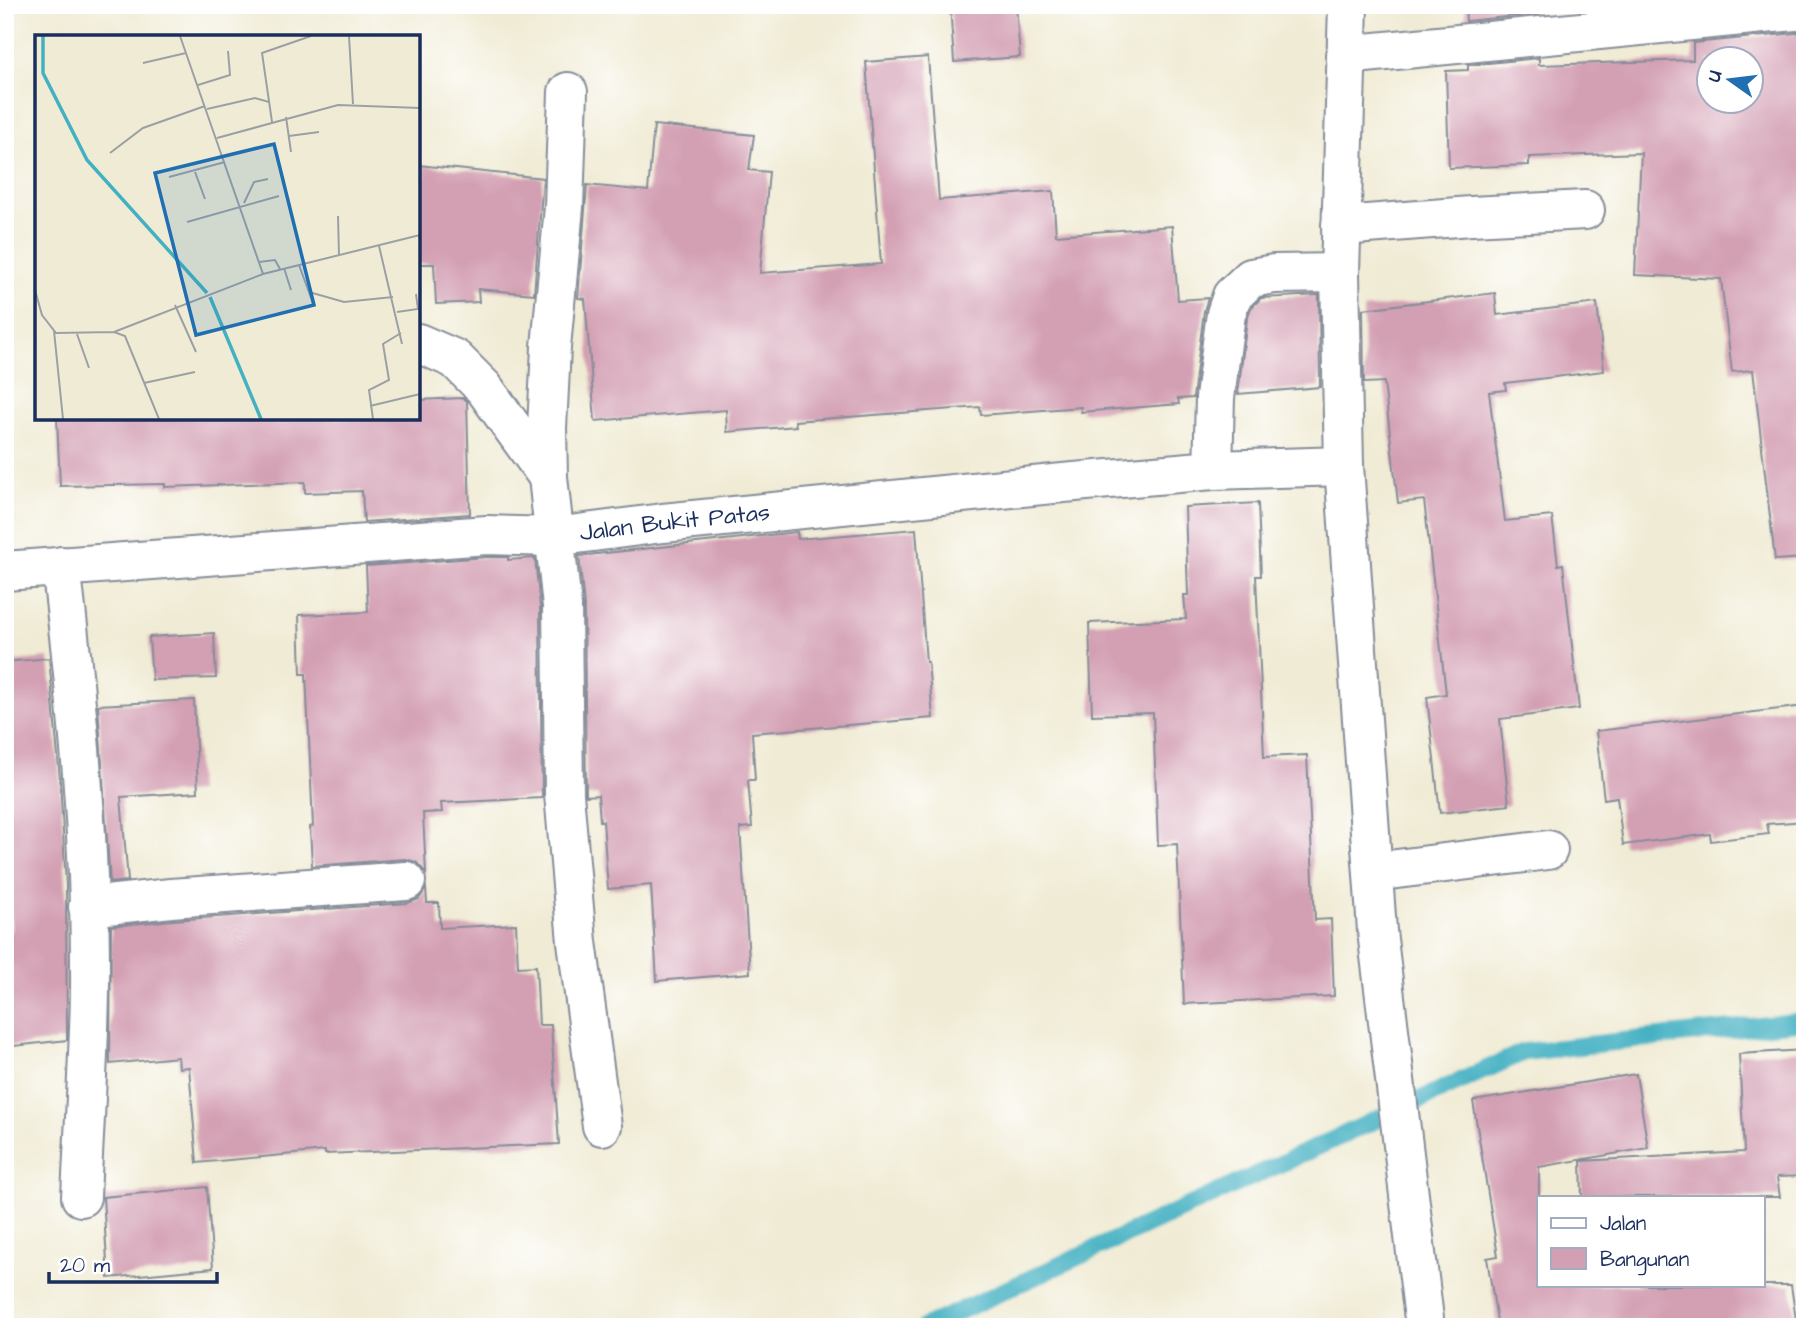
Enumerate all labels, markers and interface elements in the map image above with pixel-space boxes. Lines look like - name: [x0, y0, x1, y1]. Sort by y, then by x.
- inset map: [35, 35, 420, 420]
- north arrow: [1694, 46, 1764, 116]
- text: U: [1701, 67, 1729, 85]
- street label: Jalan Bukit Patas: [578, 495, 771, 551]
- legend: [1537, 1196, 1764, 1286]
- text: Jalan: [1600, 1209, 1646, 1238]
- scale bar: [49, 1241, 217, 1285]
- text: Bangunan: [1600, 1245, 1689, 1276]
- text: 20 m: [60, 1251, 111, 1280]

